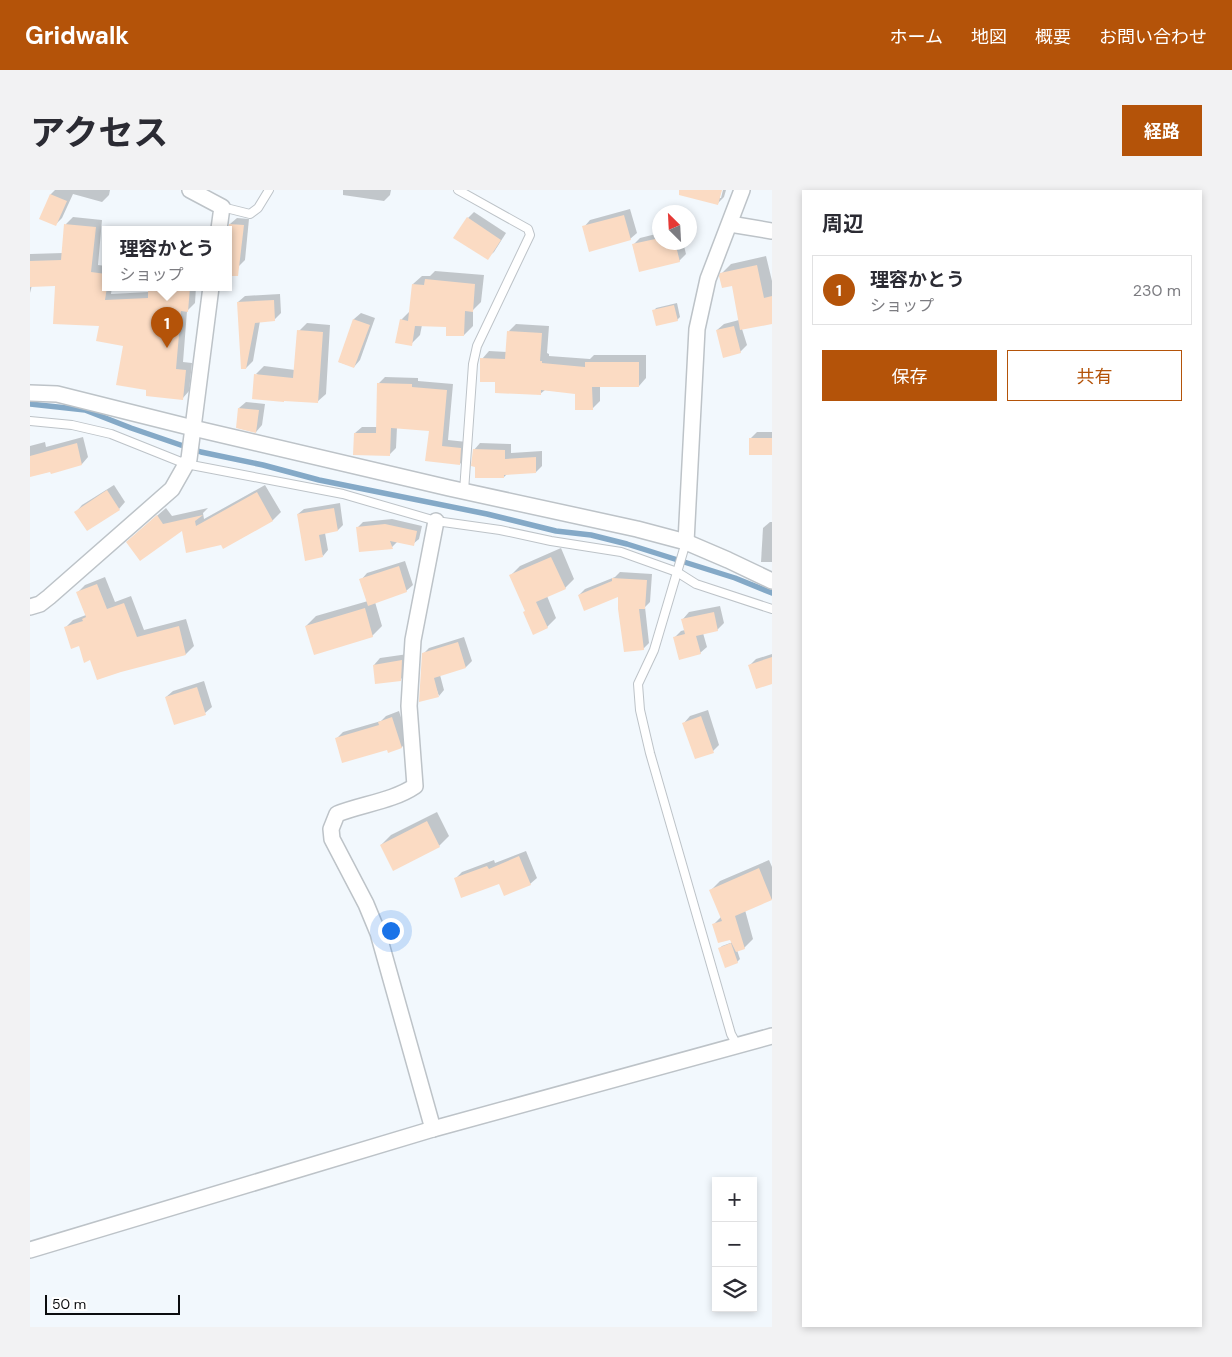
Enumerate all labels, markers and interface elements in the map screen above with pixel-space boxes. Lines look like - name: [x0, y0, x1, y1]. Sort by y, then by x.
- text: Gridwalk: [25, 20, 129, 51]
- text: ホーム: [890, 25, 943, 49]
- text: 地図: [971, 25, 1007, 49]
- text: 概要: [1035, 25, 1071, 49]
- text: お問い合わせ: [1099, 25, 1207, 49]
- button: 経路: [1122, 105, 1202, 156]
- text: アクセス: [30, 110, 168, 156]
- north arrow: [652, 205, 697, 250]
- text: 周辺: [822, 210, 864, 238]
- popup: [102, 226, 232, 291]
- text: 理容かとう: [119, 236, 215, 261]
- text: ショップ: [119, 264, 184, 285]
- text: 理容かとう: [870, 267, 965, 292]
- text: 1: [836, 280, 842, 301]
- text: 230 m: [1133, 280, 1181, 301]
- text: ショップ: [870, 295, 934, 316]
- pin: 1: [151, 307, 183, 348]
- button: 保存: [822, 350, 997, 401]
- button: 共有: [1007, 350, 1182, 401]
- your location: [378, 918, 404, 944]
- map controls: [712, 1177, 757, 1312]
- button: +: [712, 1177, 757, 1222]
- button: −: [712, 1222, 757, 1267]
- button: layers: [712, 1267, 757, 1312]
- scale bar: [45, 1292, 180, 1315]
- text: 50 m: [52, 1295, 86, 1313]

